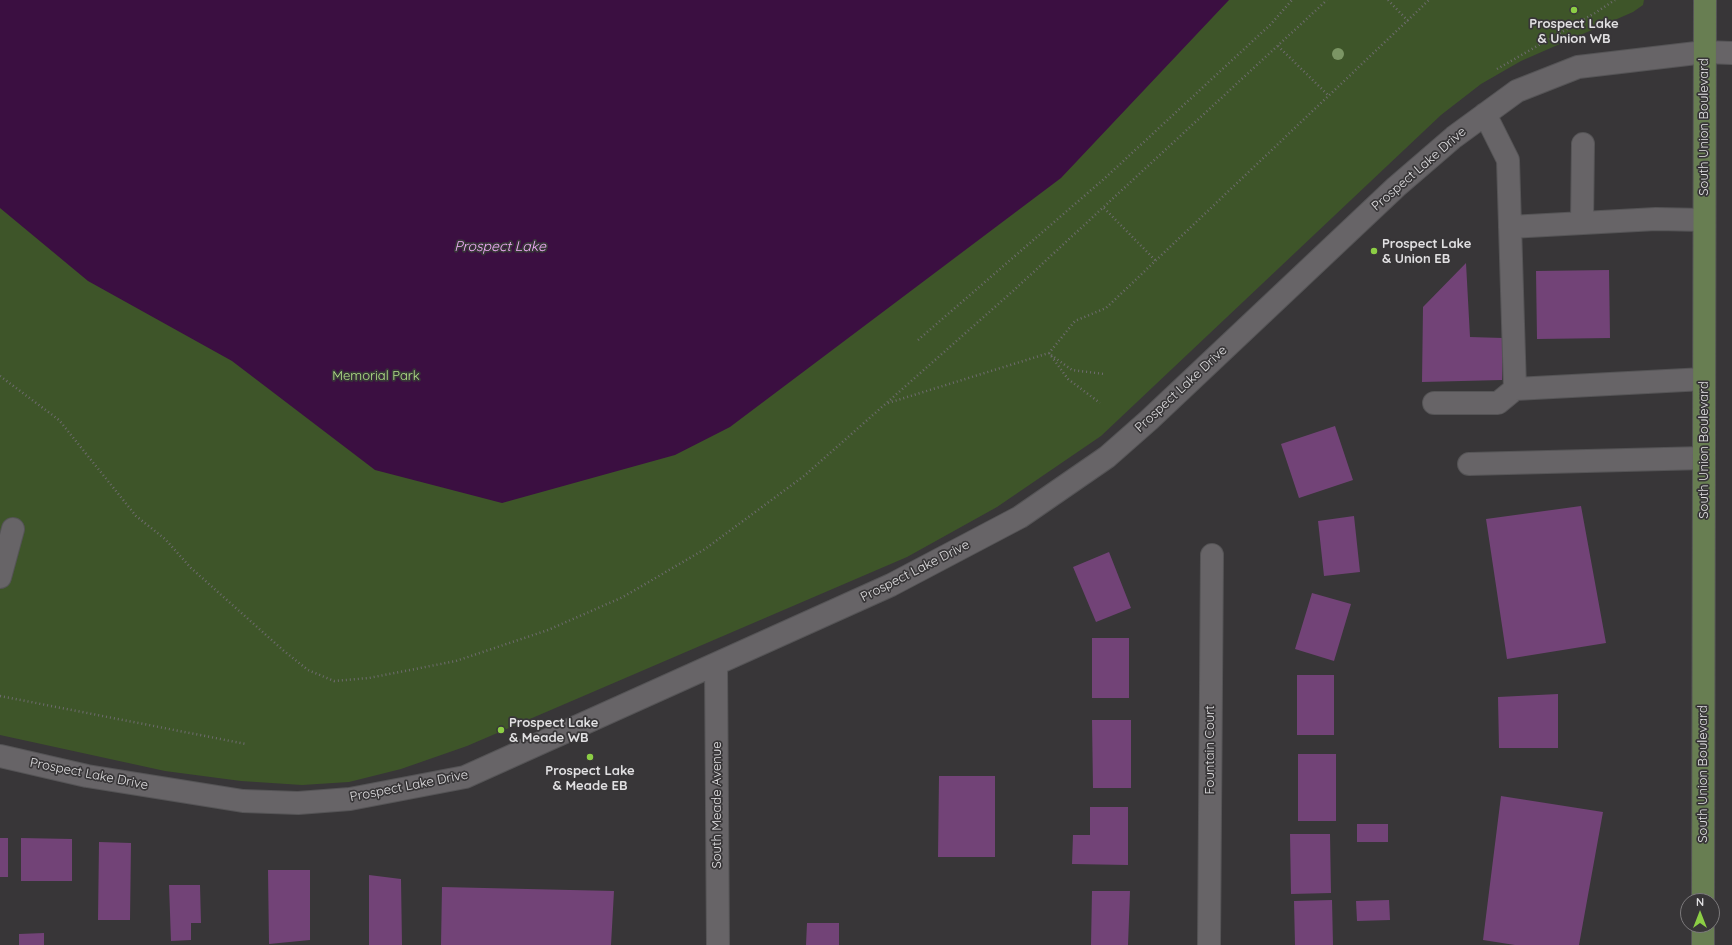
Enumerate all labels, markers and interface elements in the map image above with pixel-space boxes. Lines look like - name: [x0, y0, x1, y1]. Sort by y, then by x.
- marker: Prospect Lake & Union WB: [1569, 5, 1579, 15]
- place label: Prospect Lake & Union WB: [1529, 16, 1619, 47]
- street label: South Union Boulevard: [1696, 58, 1712, 196]
- street label: Prospect Lake Drive: [1369, 124, 1469, 214]
- place label: Prospect Lake & Union EB: [1382, 236, 1471, 267]
- water label: Prospect Lake: [454, 239, 546, 255]
- marker: Prospect Lake & Union EB: [1369, 246, 1379, 256]
- street label: Prospect Lake Drive: [1132, 342, 1230, 436]
- park label: Memorial Park: [332, 368, 420, 384]
- street label: South Union Boulevard: [1696, 381, 1712, 519]
- street label: Prospect Lake Drive: [858, 537, 972, 605]
- street label: Fountain Court: [1202, 705, 1218, 795]
- street label: South Union Boulevard: [1695, 705, 1711, 843]
- place label: Prospect Lake & Meade WB: [509, 715, 598, 746]
- marker: Prospect Lake & Meade WB: [496, 725, 506, 735]
- street label: South Meade Avenue: [709, 741, 725, 869]
- marker: Prospect Lake & Meade EB: [585, 752, 595, 762]
- street label: Prospect Lake Drive: [29, 755, 149, 793]
- place label: Prospect Lake & Meade EB: [545, 763, 635, 794]
- street label: Prospect Lake Drive: [349, 767, 469, 805]
- north arrow: [1680, 893, 1720, 933]
- text: N: [1696, 895, 1704, 909]

